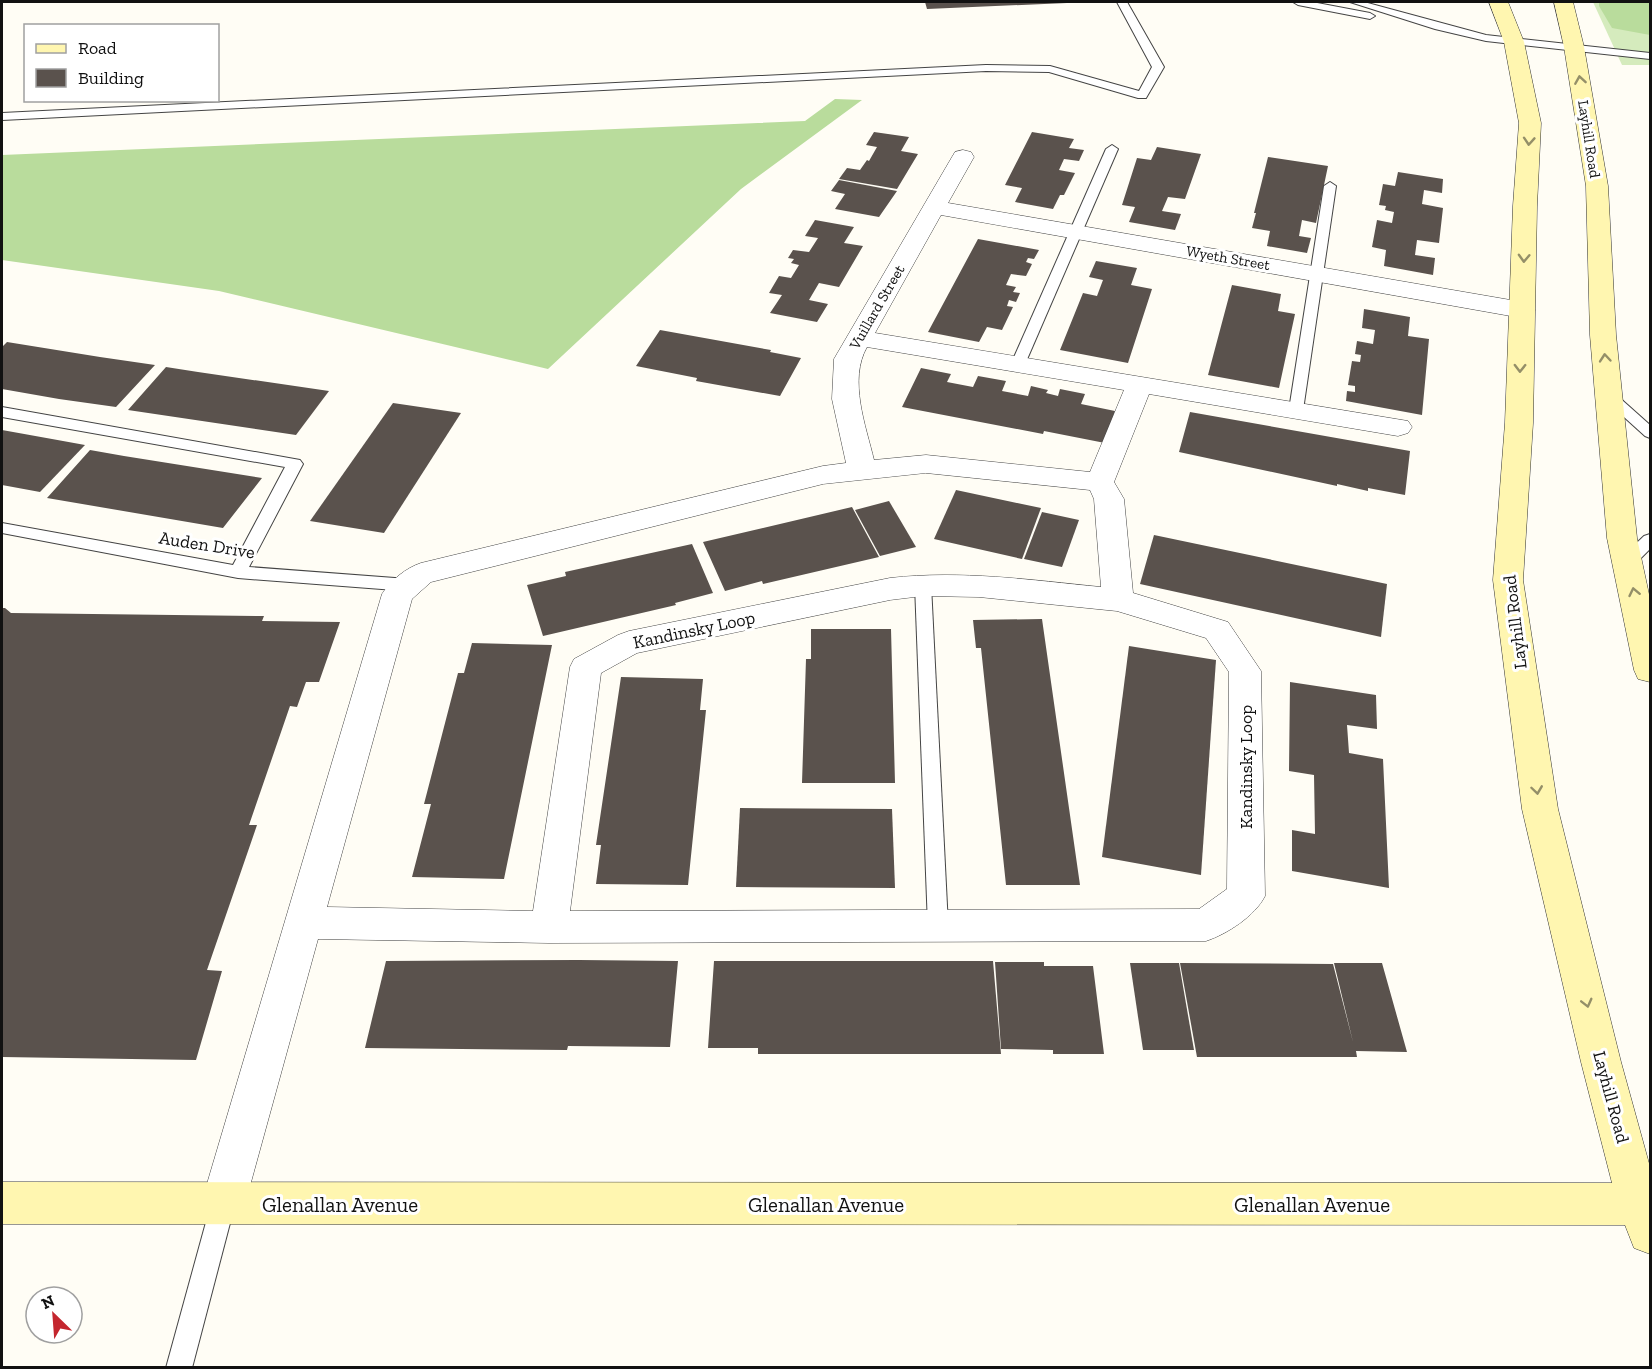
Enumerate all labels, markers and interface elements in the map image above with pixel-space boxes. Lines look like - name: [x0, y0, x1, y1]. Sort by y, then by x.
- legend: [24, 24, 219, 102]
- text: Road: [78, 37, 117, 59]
- text: Building: [78, 67, 144, 89]
- one-way arrow: [1574, 76, 1586, 85]
- street label: Layhill Road: [1574, 99, 1604, 180]
- one-way arrow: [1523, 136, 1536, 145]
- street label: Wyeth Street: [1185, 242, 1272, 274]
- one-way arrow: [1517, 253, 1530, 262]
- street label: Vuillard Street: [845, 261, 909, 353]
- one-way arrow: [1599, 353, 1612, 362]
- one-way arrow: [1514, 364, 1527, 373]
- street label: Auden Drive: [158, 527, 256, 563]
- street label: Layhill Road: [1498, 574, 1532, 670]
- one-way arrow: [1628, 588, 1641, 598]
- street label: Kandinsky Loop: [631, 606, 757, 654]
- street label: Kandinsky Loop: [1235, 705, 1257, 829]
- one-way arrow: [1531, 786, 1543, 795]
- one-way arrow: [1579, 997, 1592, 1007]
- street label: Layhill Road: [1588, 1048, 1634, 1146]
- street label: Glenallan Avenue: [262, 1192, 418, 1217]
- street label: Glenallan Avenue: [748, 1192, 904, 1217]
- street label: Glenallan Avenue: [1234, 1192, 1390, 1217]
- north arrow: [24, 1285, 84, 1345]
- text: N: [38, 1291, 57, 1313]

